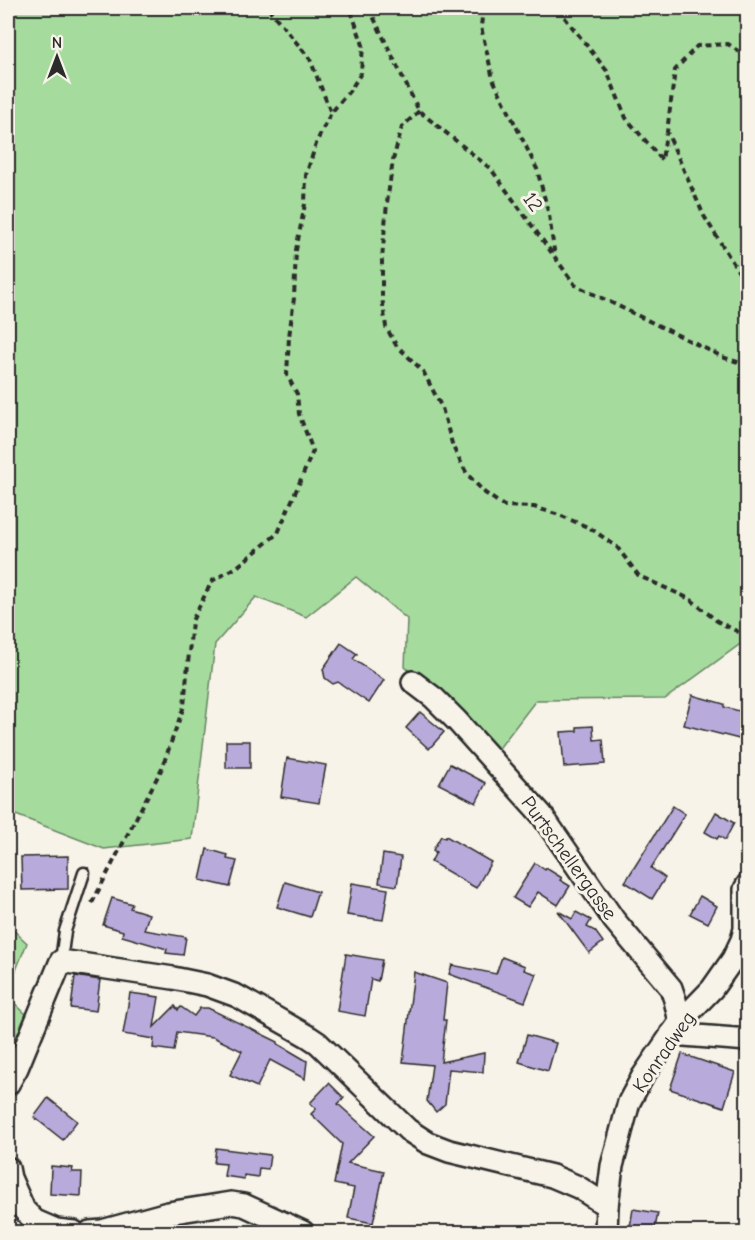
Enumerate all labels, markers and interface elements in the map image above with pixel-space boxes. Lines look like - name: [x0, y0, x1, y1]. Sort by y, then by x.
- north arrow: [27, 27, 87, 87]
- text: N: [52, 34, 62, 52]
- street label: 12: [518, 188, 548, 216]
- street label: Purtschellergasse: [516, 792, 622, 924]
- street label: Konradweg: [628, 1007, 700, 1097]

